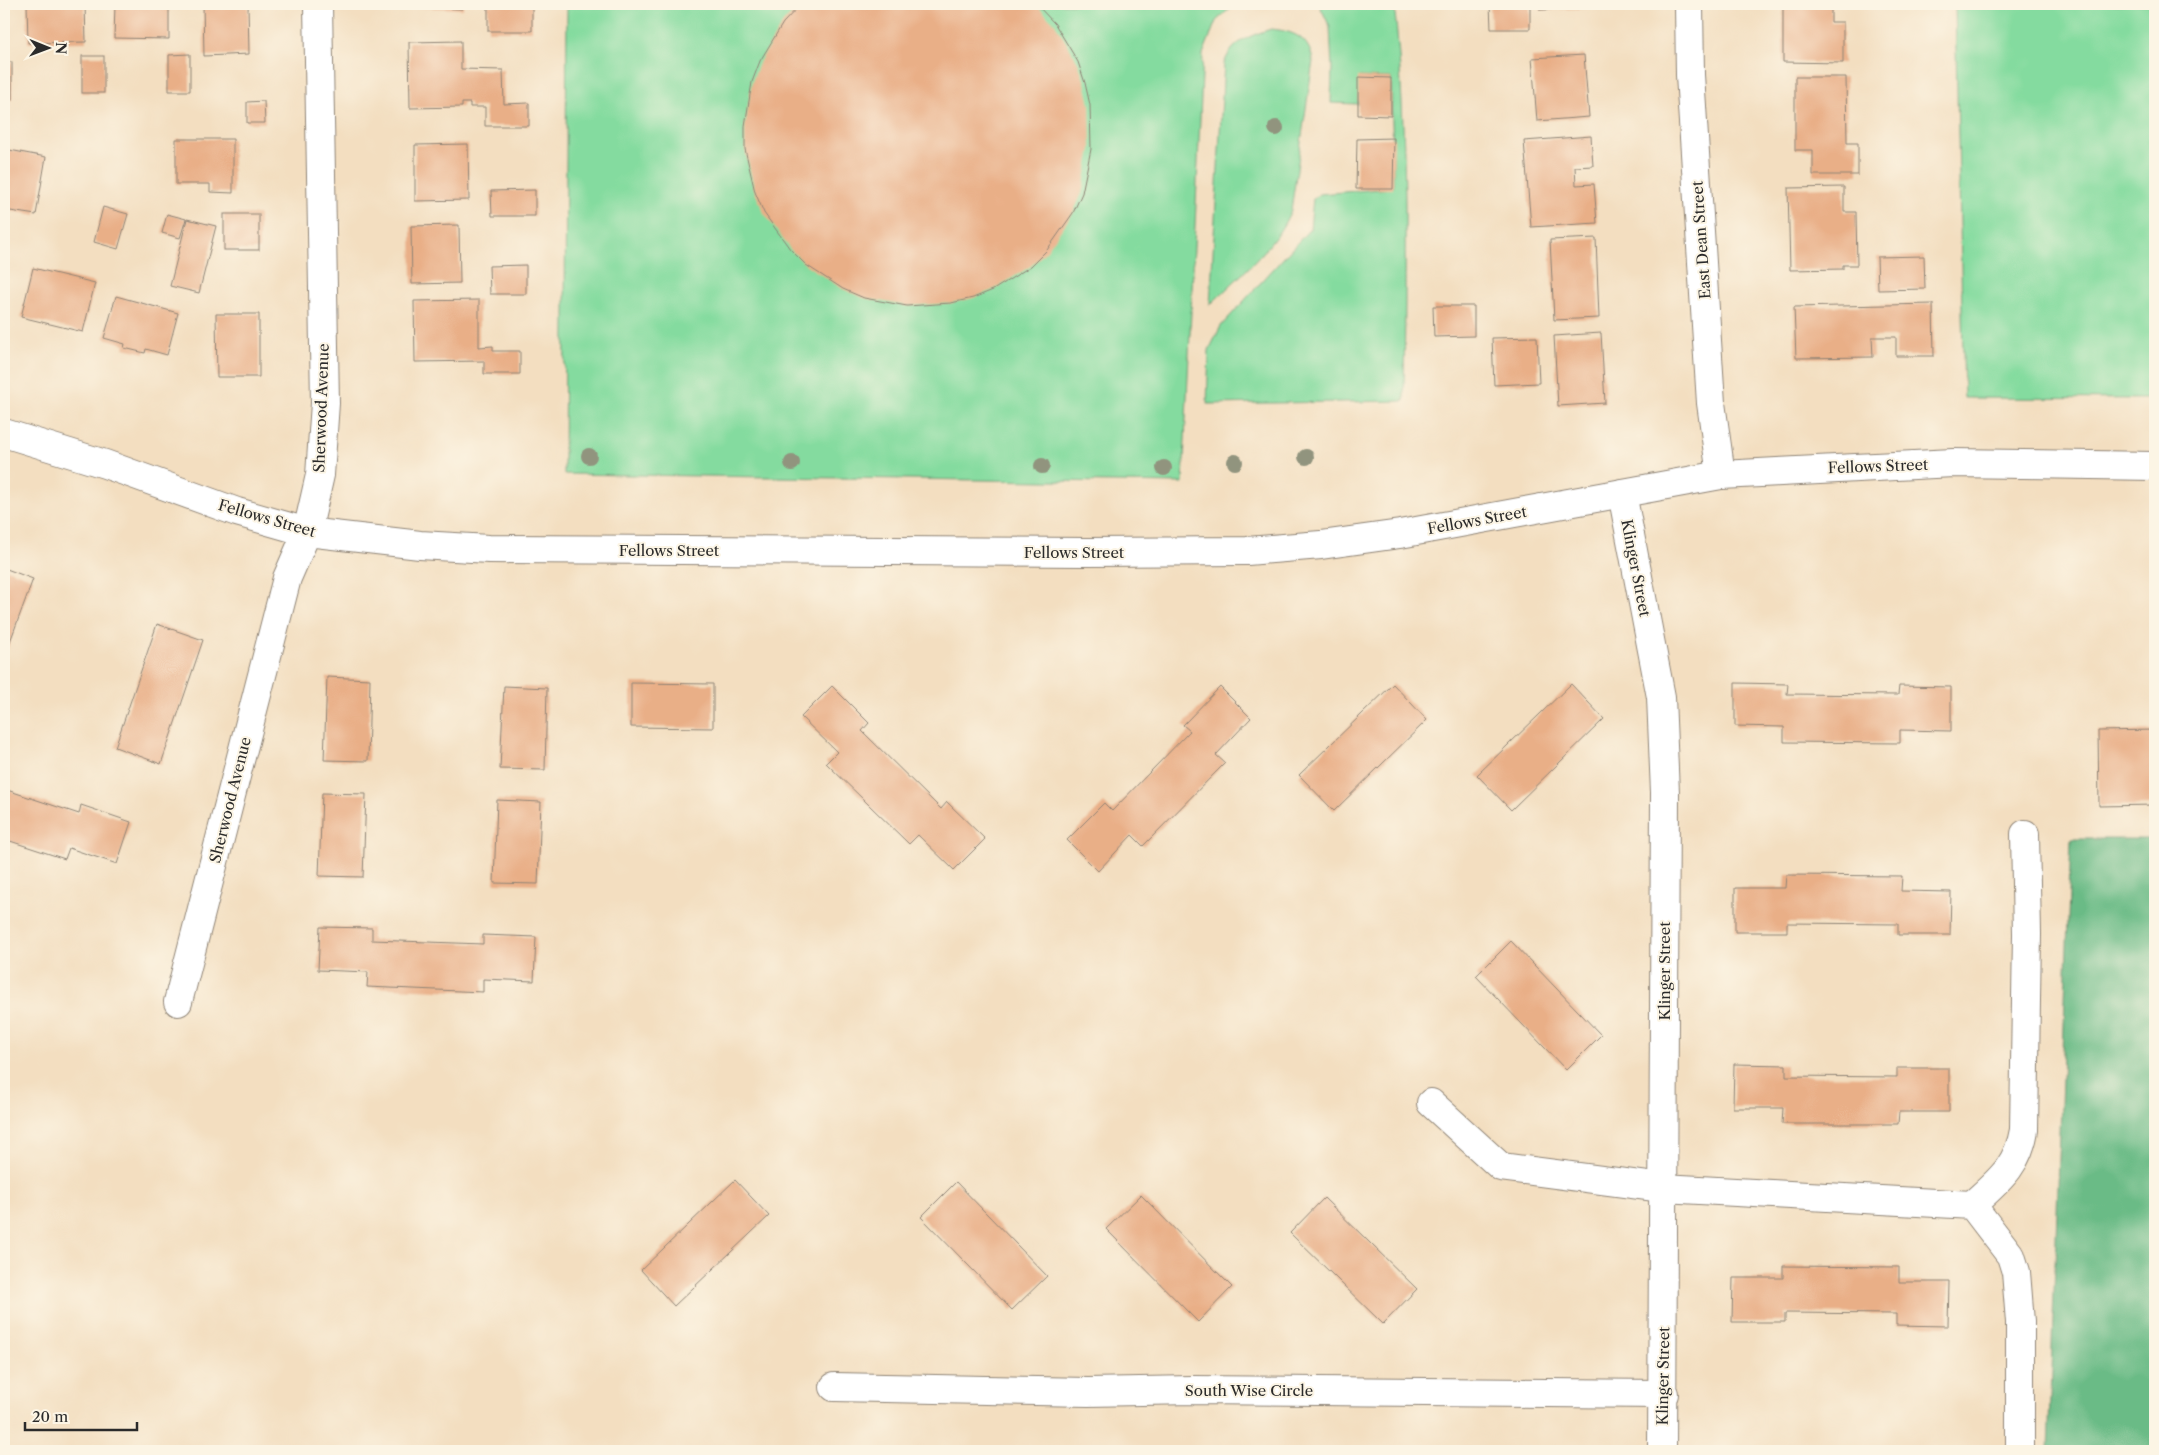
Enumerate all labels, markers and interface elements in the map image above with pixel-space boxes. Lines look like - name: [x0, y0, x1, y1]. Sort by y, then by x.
- north arrow: [22, 22, 72, 72]
- text: N: [52, 42, 70, 54]
- street label: East Dean Street: [1687, 180, 1715, 300]
- street label: Sherwood Avenue: [309, 343, 333, 473]
- street label: Fellows Street: [1828, 455, 1929, 477]
- street label: Fellows Street: [216, 495, 319, 541]
- street label: Fellows Street: [1426, 502, 1529, 538]
- street label: Klinger Street: [1617, 518, 1655, 619]
- street label: Fellows Street: [619, 541, 720, 560]
- street label: Fellows Street: [1024, 543, 1125, 562]
- street label: Sherwood Avenue: [205, 735, 255, 865]
- street label: Klinger Street: [1655, 921, 1674, 1020]
- street label: Klinger Street: [1653, 1326, 1673, 1426]
- street label: South Wise Circle: [1185, 1381, 1313, 1400]
- scale bar: [25, 1400, 138, 1432]
- text: 20 m: [32, 1407, 68, 1426]

